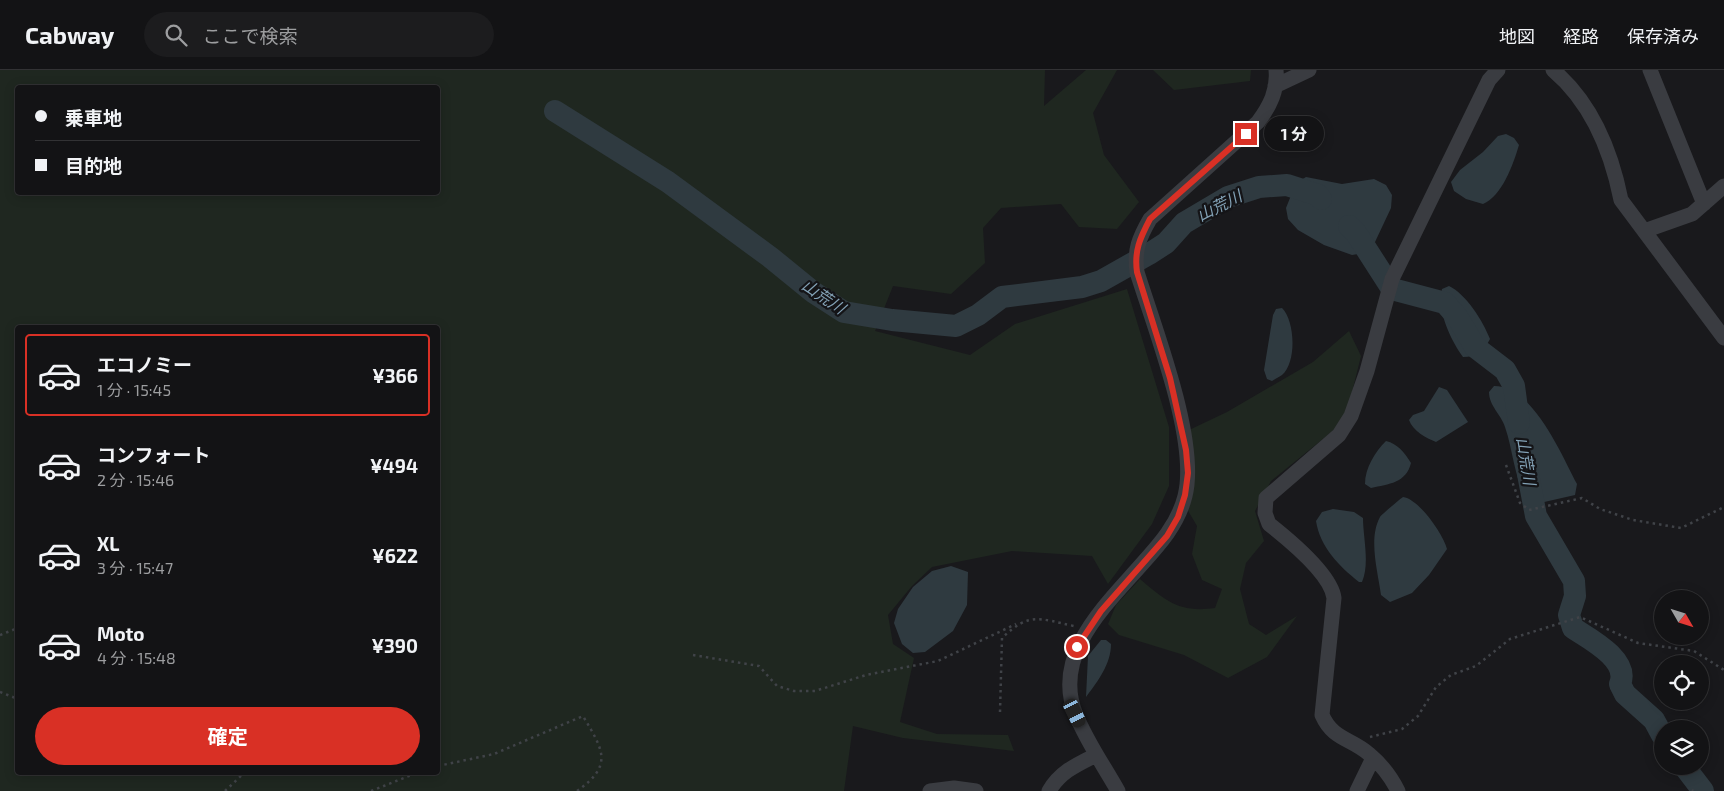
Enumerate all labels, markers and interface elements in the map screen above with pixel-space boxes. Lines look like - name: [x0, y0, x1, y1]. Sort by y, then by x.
- search box: [144, 12, 494, 57]
- text: Cabway: [25, 20, 114, 49]
- icon: search: [162, 21, 190, 49]
- text: ここで検索: [202, 24, 297, 47]
- text: 地図: [1499, 25, 1535, 47]
- text: 経路: [1563, 25, 1599, 47]
- text: 保存済み: [1627, 25, 1699, 47]
- text: 乗車地: [65, 106, 122, 129]
- callout: 1 分: [1264, 116, 1324, 152]
- route end: [1235, 123, 1257, 145]
- text: 1 分: [1281, 124, 1307, 143]
- text: 目的地: [65, 154, 122, 177]
- water label: 山荒川: [1193, 185, 1246, 224]
- water label: 山荒川: [799, 275, 851, 318]
- icon: car: [37, 353, 82, 398]
- text: エコノミー: [97, 353, 192, 376]
- text: ¥366: [372, 364, 418, 387]
- text: 1 分 · 15:45: [97, 380, 171, 399]
- water label: 山荒川: [1514, 436, 1540, 488]
- icon: car: [37, 443, 82, 488]
- text: コンフォート: [97, 443, 210, 466]
- text: ¥494: [370, 454, 418, 477]
- text: 2 分 · 15:46: [97, 470, 174, 489]
- text: XL: [97, 532, 119, 555]
- icon: car: [37, 533, 82, 578]
- text: ¥622: [372, 544, 418, 567]
- text: 3 分 · 15:47: [97, 558, 173, 577]
- north arrow: [1654, 590, 1709, 645]
- map controls: [1654, 590, 1709, 775]
- text: Moto: [97, 622, 145, 645]
- icon: car: [37, 623, 82, 668]
- text: ¥390: [371, 634, 418, 657]
- route start: [1066, 636, 1088, 658]
- text: 4 分 · 15:48: [97, 648, 176, 667]
- button: locate: [1654, 655, 1709, 710]
- car: [1061, 696, 1088, 730]
- button: 確定: [35, 707, 420, 765]
- button: layers: [1654, 720, 1709, 775]

